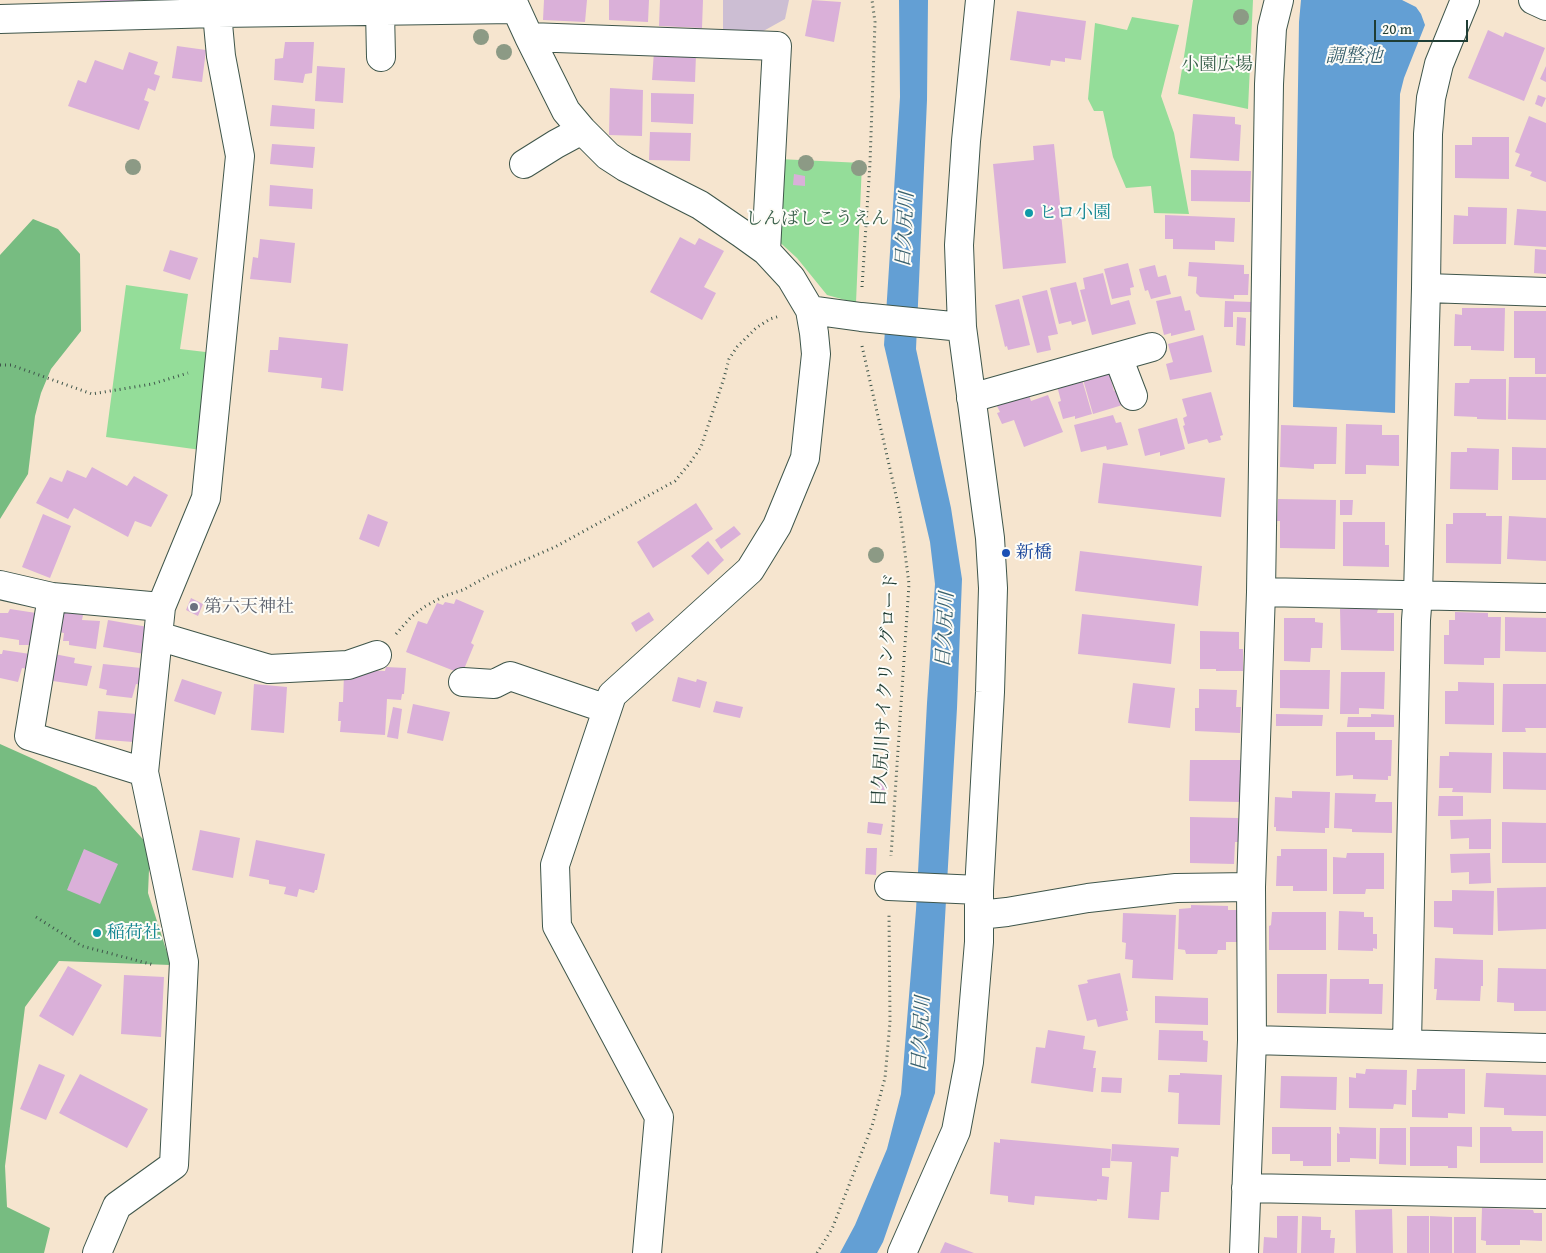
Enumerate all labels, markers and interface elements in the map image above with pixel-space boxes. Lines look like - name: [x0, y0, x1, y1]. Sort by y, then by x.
- scale bar: [1376, 10, 1470, 42]
- text: 20 m: [1382, 18, 1412, 39]
- water label: 調整池: [1326, 46, 1382, 68]
- park label: 小園広場: [1181, 54, 1253, 76]
- water label: 目久尻川: [893, 191, 919, 269]
- place label: ヒロ小園: [1039, 202, 1111, 224]
- marker: ヒロ小園: [1023, 207, 1035, 219]
- park label: しんばしこうえん: [745, 208, 889, 230]
- place label: 新橋: [1016, 542, 1052, 564]
- marker: 新橋: [1000, 547, 1012, 559]
- street label: 目久尻川サイクリングロード: [869, 573, 903, 807]
- water label: 目久尻川: [933, 591, 959, 669]
- place label: 第六天神社: [204, 596, 294, 618]
- marker: 第六天神社: [188, 601, 200, 613]
- place label: 稲荷社: [107, 922, 161, 944]
- marker: 稲荷社: [91, 927, 103, 939]
- water label: 目久尻川: [909, 995, 935, 1073]

